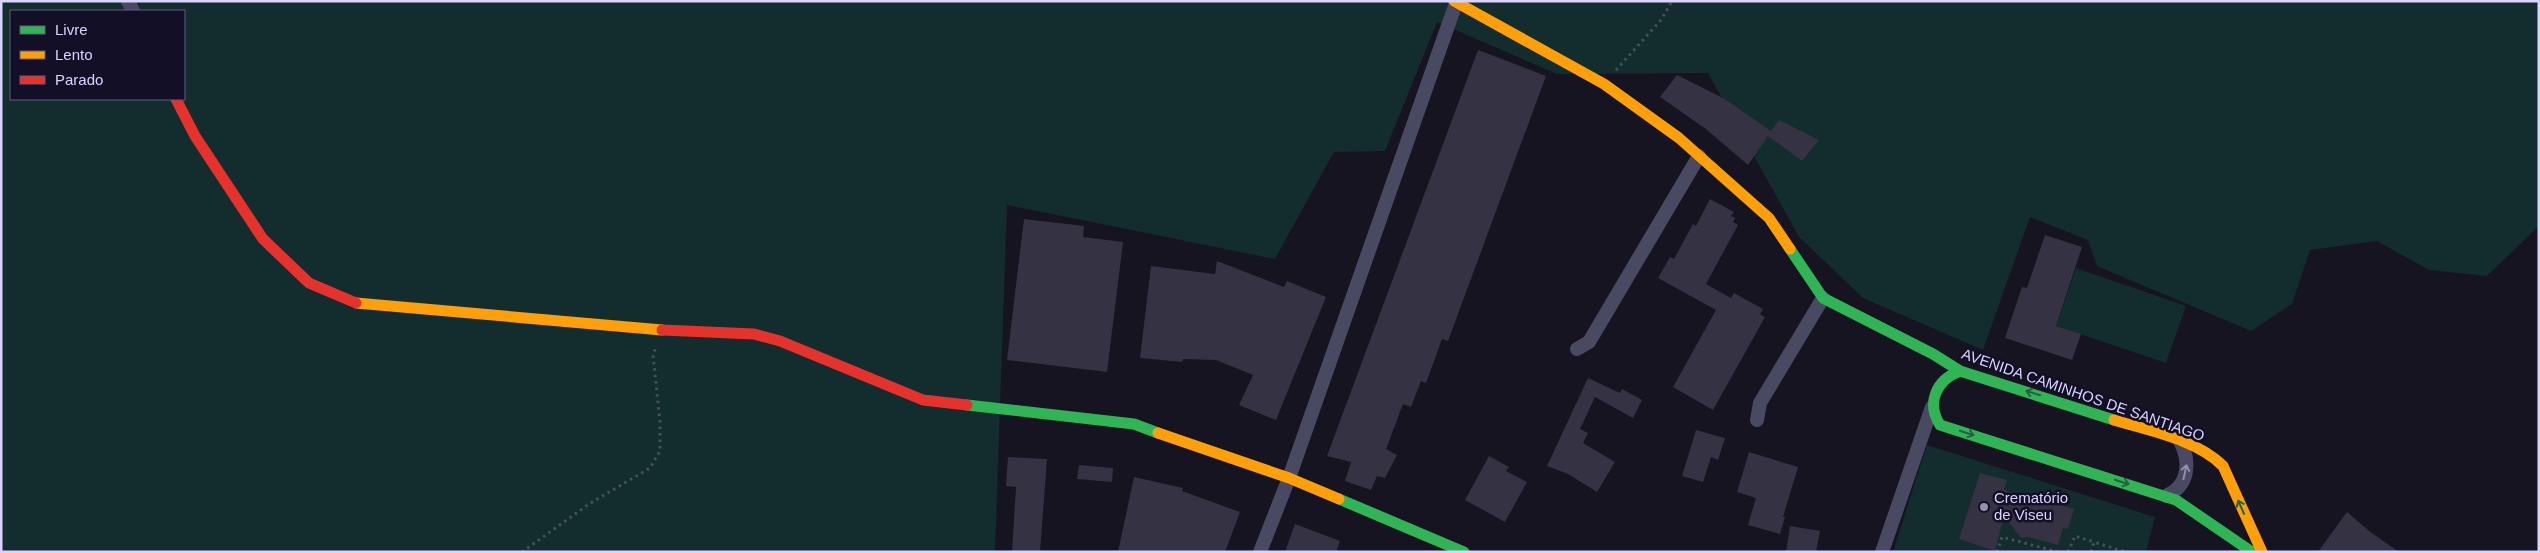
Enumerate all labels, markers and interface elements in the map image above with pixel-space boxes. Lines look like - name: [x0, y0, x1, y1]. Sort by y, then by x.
- legend: [10, 10, 185, 100]
- text: Livre: [55, 21, 88, 38]
- text: Lento: [55, 46, 93, 63]
- text: Parado: [55, 71, 103, 88]
- street label: AVENIDA CAMINHOS DE SANTIAGO: [1960, 345, 2207, 444]
- one-way arrow: [2025, 388, 2041, 398]
- one-way arrow: [1959, 429, 1975, 439]
- one-way arrow: [2181, 465, 2190, 481]
- one-way arrow: [2114, 478, 2130, 488]
- place label: Crematório de Viseu: [1994, 489, 2068, 523]
- one-way arrow: [2236, 500, 2246, 515]
- marker: Crematório de Viseu: [1978, 501, 1990, 513]

